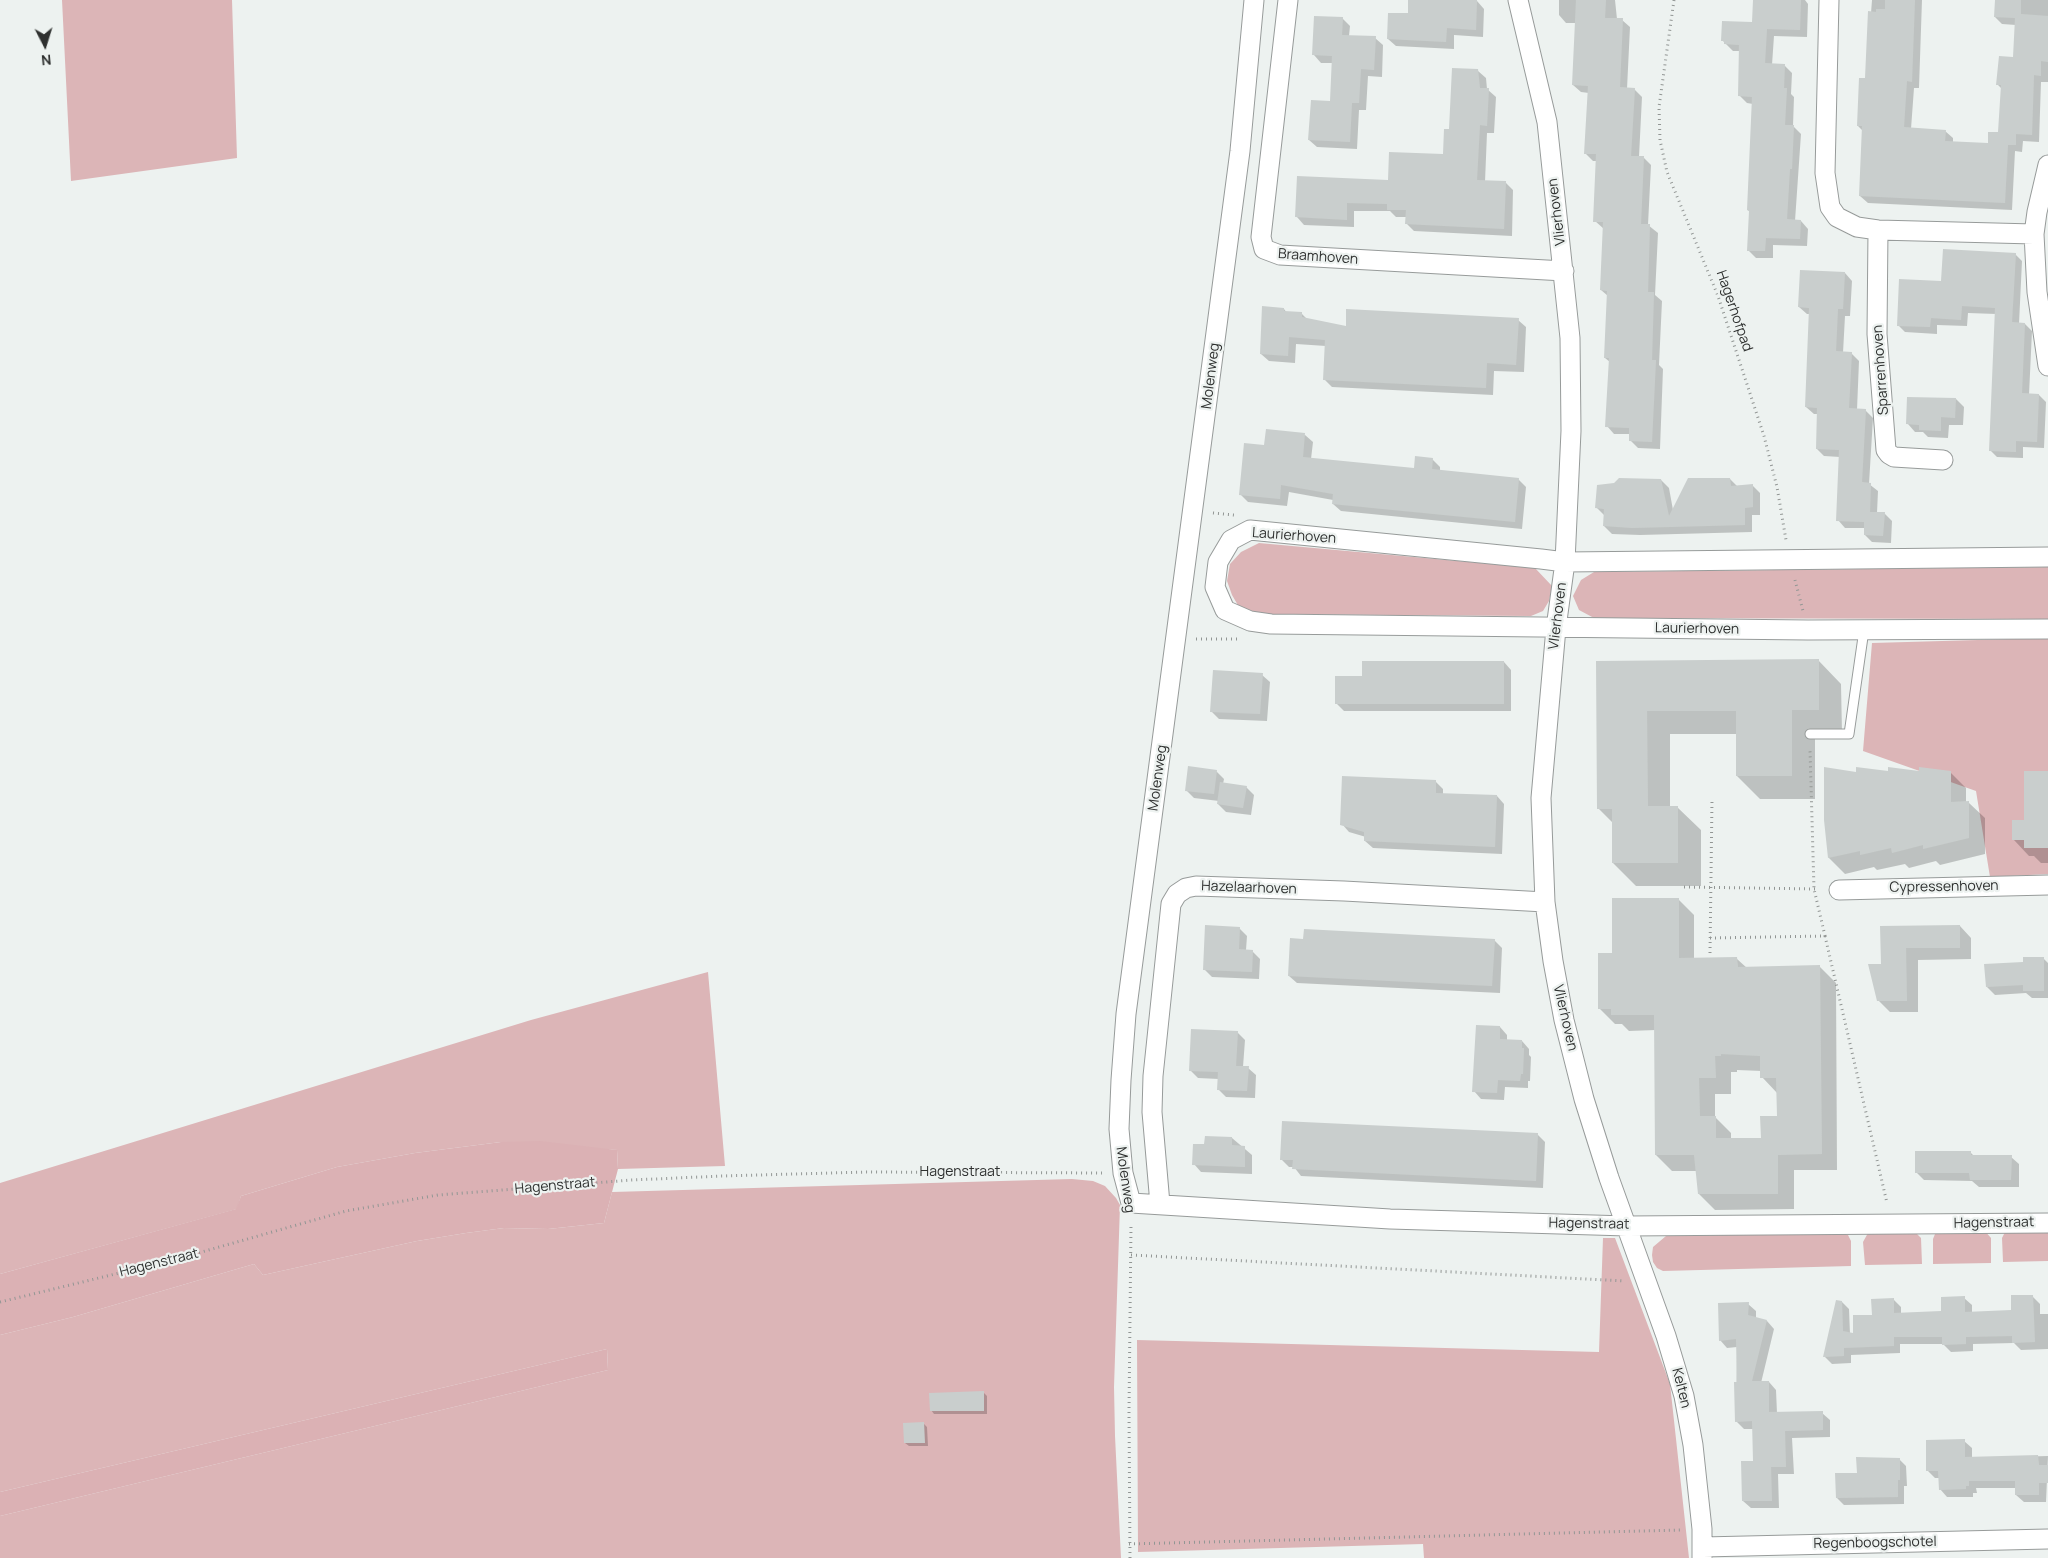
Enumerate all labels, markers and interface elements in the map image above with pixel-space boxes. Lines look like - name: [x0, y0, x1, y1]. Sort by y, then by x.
- north arrow: [20, 20, 70, 70]
- text: N: [41, 51, 52, 70]
- street label: Vlierhoven: [1545, 178, 1569, 246]
- street label: Braamhoven: [1277, 246, 1359, 268]
- street label: Hagerhofpad: [1712, 268, 1756, 354]
- street label: Sparrenhoven: [1869, 324, 1893, 416]
- street label: Molenweg: [1199, 342, 1223, 410]
- street label: Laurierhoven: [1251, 525, 1337, 547]
- street label: Vlierhoven: [1546, 582, 1570, 650]
- street label: Laurierhoven: [1655, 620, 1739, 638]
- street label: Molenweg: [1145, 744, 1171, 812]
- street label: Hazelaarhoven: [1201, 878, 1297, 898]
- street label: Cypressenhoven: [1889, 878, 1999, 896]
- street label: Vlierhoven: [1549, 983, 1581, 1053]
- street label: Molenweg: [1112, 1146, 1138, 1214]
- street label: Hagenstraat: [920, 1164, 1000, 1180]
- street label: Hagenstraat: [514, 1174, 596, 1198]
- street label: Hagenstraat: [1953, 1214, 2035, 1232]
- street label: Hagenstraat: [1548, 1215, 1630, 1233]
- street label: Hagenstraat: [118, 1245, 200, 1281]
- street label: Kelten: [1668, 1366, 1694, 1410]
- street label: Regenboogschotel: [1813, 1534, 1937, 1552]

